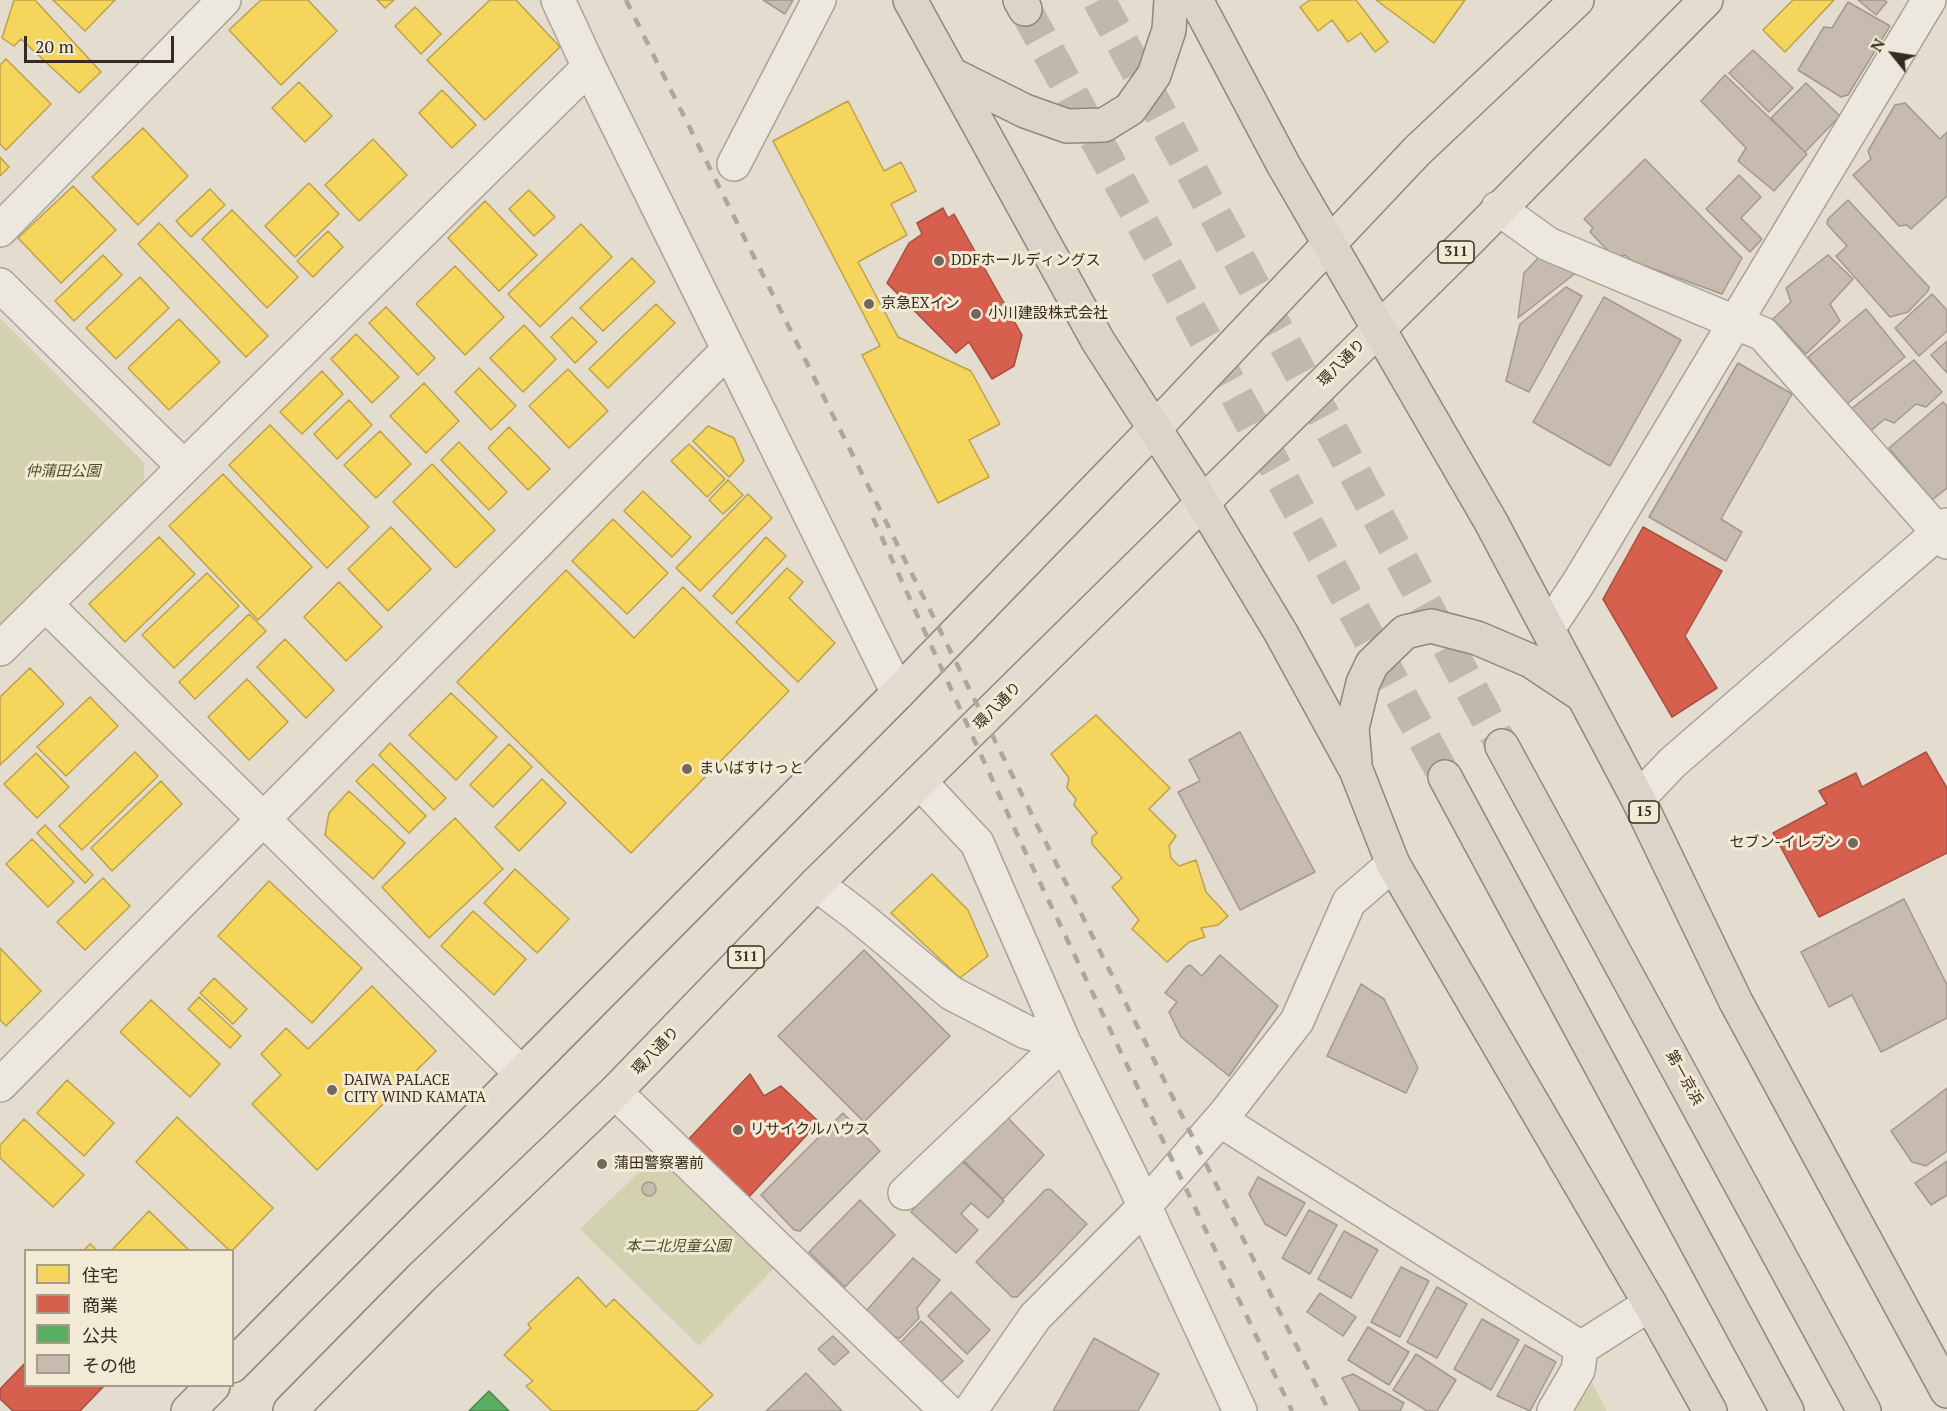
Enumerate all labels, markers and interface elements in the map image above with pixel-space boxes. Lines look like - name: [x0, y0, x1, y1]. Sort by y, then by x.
- scale bar: [27, 24, 177, 62]
- north arrow: [1863, 24, 1923, 84]
- text: 20 m: [35, 34, 74, 58]
- text: N: [1865, 34, 1890, 56]
- road number: 311: [1438, 241, 1474, 263]
- place label: DDFホールディングス: [951, 252, 1100, 270]
- marker: DDFホールディングス: [932, 254, 946, 268]
- place label: 京急EXイン: [881, 295, 960, 313]
- marker: 京急EXイン: [862, 297, 876, 311]
- place label: 小川建設株式会社: [988, 305, 1108, 323]
- marker: 小川建設株式会社: [969, 307, 983, 321]
- street label: 環八通り: [1314, 335, 1370, 391]
- park label: 仲蒲田公園: [26, 463, 100, 481]
- street label: 環八通り: [970, 678, 1026, 734]
- place label: まいばすけっと: [699, 760, 804, 778]
- marker: まいばすけっと: [680, 762, 694, 776]
- road number: 15: [1629, 801, 1659, 823]
- place label: セブン-イレブン: [1730, 834, 1841, 852]
- marker: セブン-イレブン: [1846, 836, 1860, 850]
- road number: 311: [728, 946, 764, 968]
- street label: 環八通り: [629, 1023, 683, 1079]
- street label: 第一京浜: [1662, 1047, 1706, 1109]
- place label: DAIWA PALACE CITY WIND KAMATA: [344, 1072, 486, 1107]
- marker: DAIWA PALACE CITY WIND KAMATA: [325, 1083, 339, 1097]
- place label: リサイクルハウス: [750, 1121, 870, 1139]
- marker: リサイクルハウス: [731, 1123, 745, 1137]
- place label: 蒲田警察署前: [614, 1155, 704, 1173]
- marker: 蒲田警察署前: [595, 1157, 609, 1171]
- park label: 本二北児童公園: [626, 1238, 730, 1256]
- legend: [24, 1249, 234, 1387]
- text: 住宅: [82, 1263, 118, 1287]
- text: 商業: [82, 1293, 118, 1317]
- text: 公共: [82, 1323, 118, 1347]
- text: その他: [82, 1353, 136, 1377]

